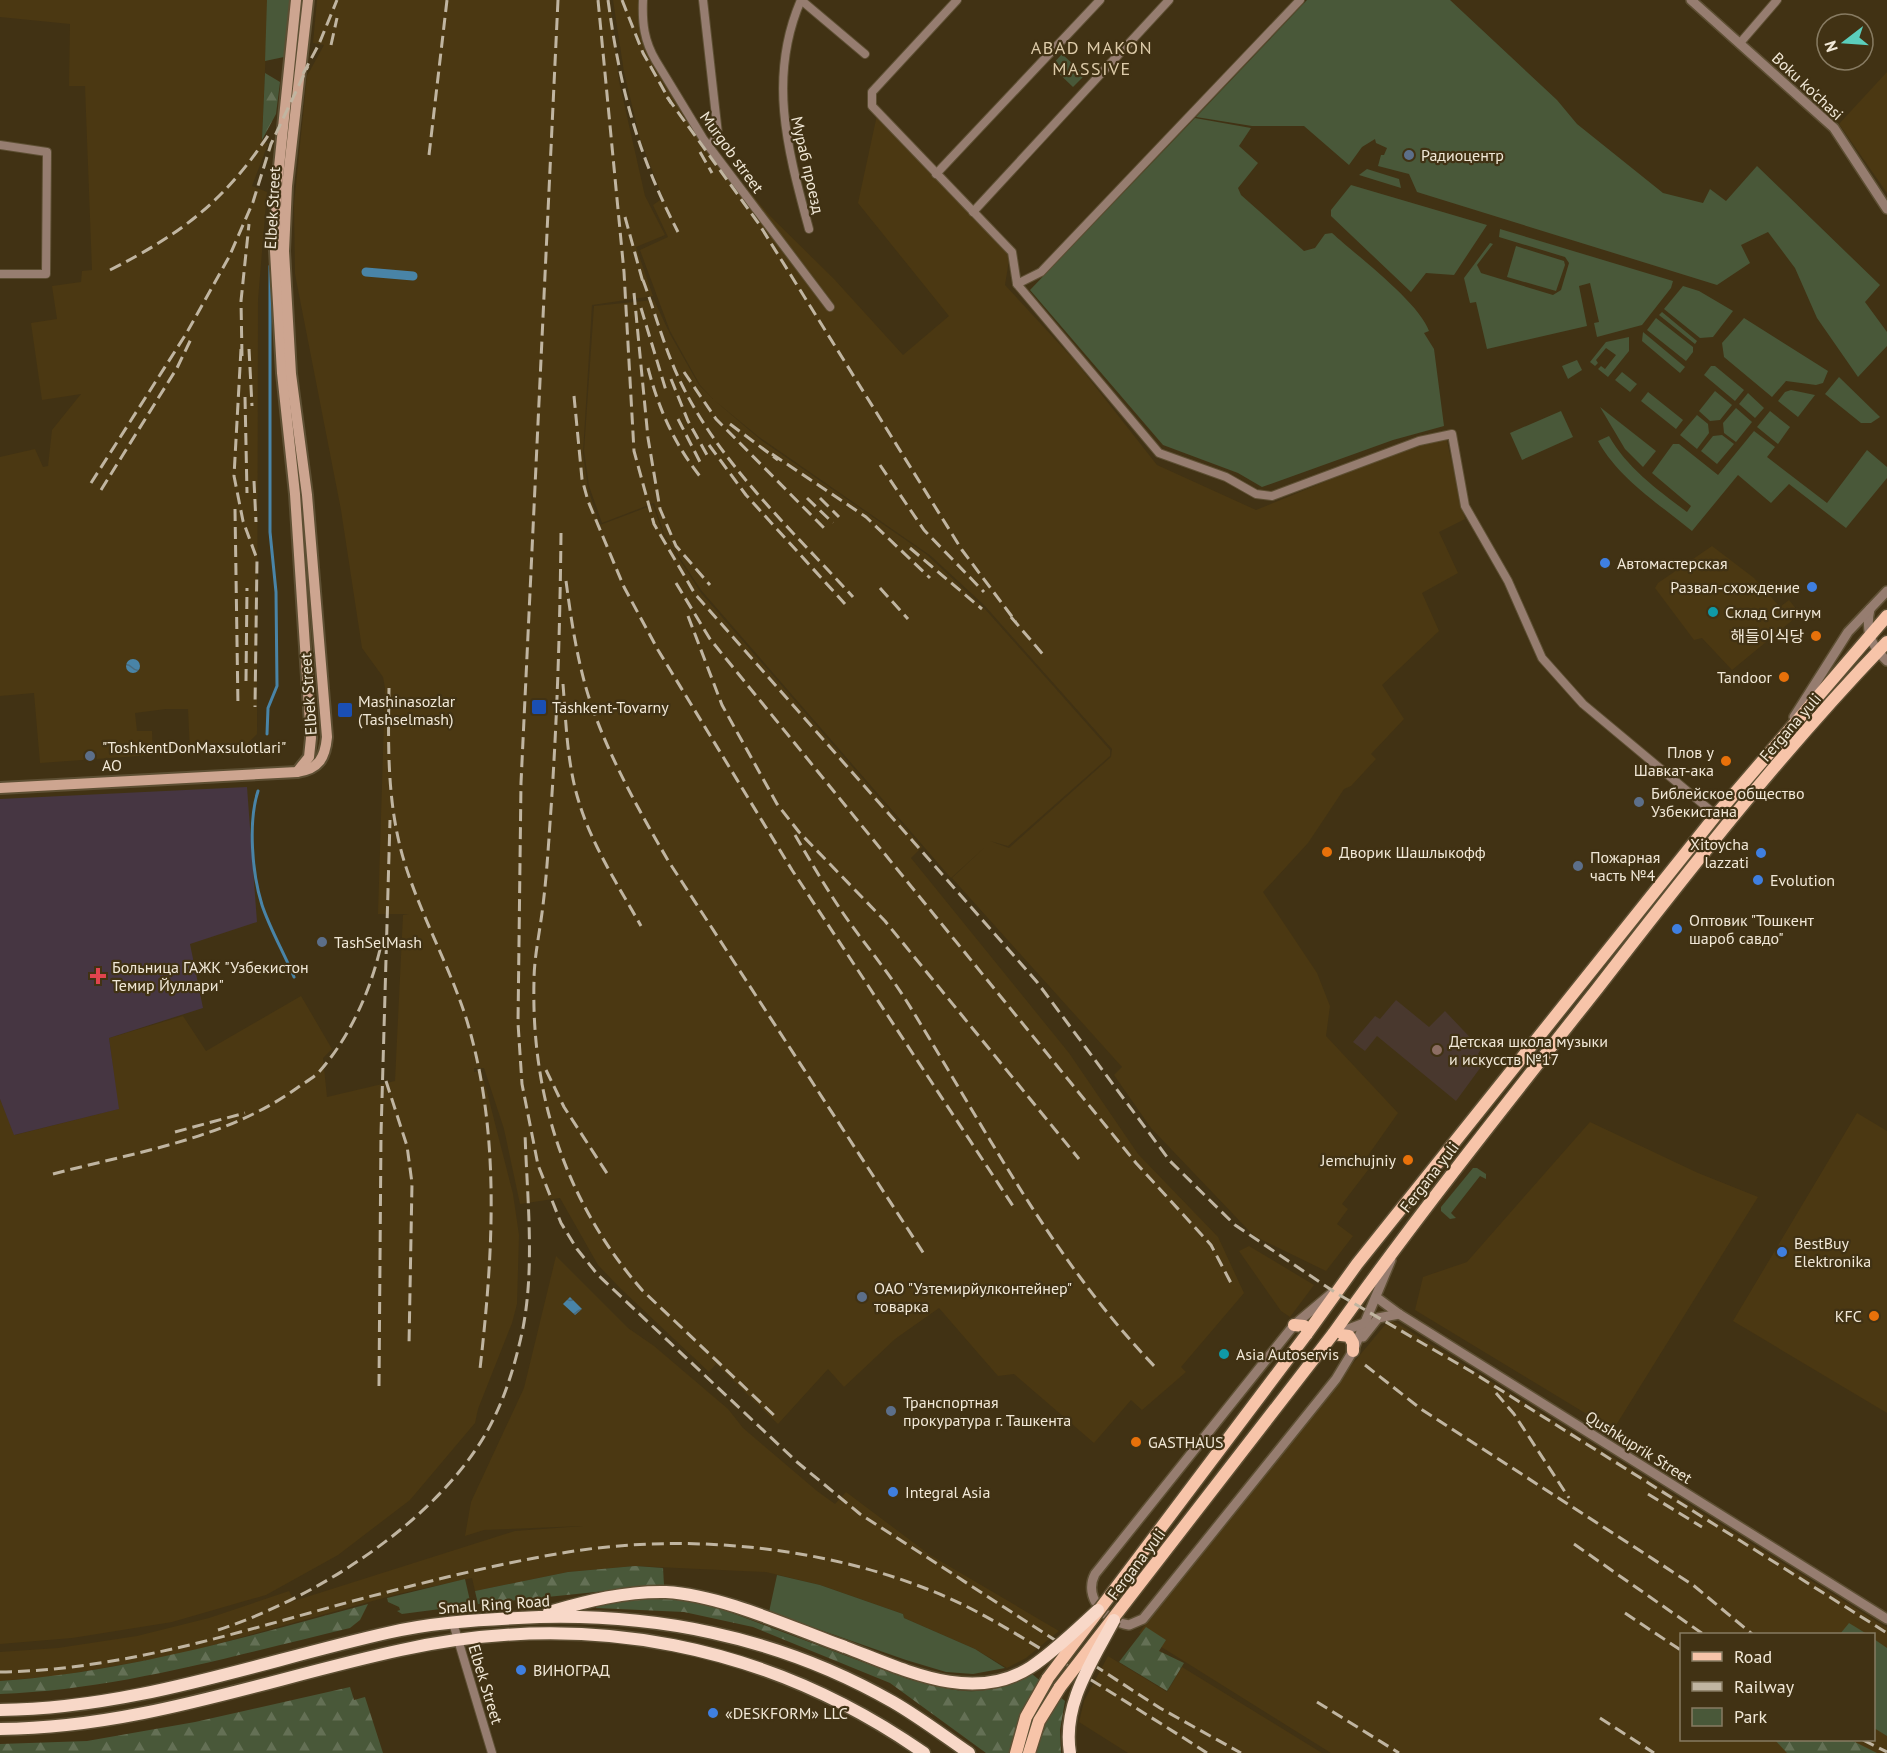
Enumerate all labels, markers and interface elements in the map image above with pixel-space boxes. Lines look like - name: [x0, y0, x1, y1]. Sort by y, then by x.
- north arrow: [1815, 12, 1875, 72]
- district label: ABAD MAKON MASSIVE: [1031, 36, 1153, 80]
- text: N: [1820, 38, 1842, 54]
- street label: Boku ko'chasi: [1768, 48, 1848, 124]
- street label: Murgob street: [696, 107, 769, 197]
- street label: Мураб проезд: [787, 114, 829, 216]
- place label: Радиоцентр: [1421, 145, 1504, 165]
- marker: Радиоцентр: [1402, 148, 1416, 162]
- street label: Elbek Street: [260, 166, 284, 250]
- place label: Автомастерская: [1617, 553, 1728, 573]
- marker: Автомастерская: [1598, 556, 1612, 570]
- place label: Развал-схождение: [1670, 577, 1800, 597]
- marker: Развал-схождение: [1805, 580, 1819, 594]
- place label: Склад Сигнум: [1725, 602, 1821, 622]
- marker: Склад Сигнум: [1706, 605, 1720, 619]
- place label: 해들이식당: [1730, 626, 1804, 646]
- marker: 해들이식당: [1809, 629, 1823, 643]
- street label: Elbek Street: [295, 652, 321, 736]
- place label: Tandoor: [1717, 667, 1773, 687]
- marker: Tandoor: [1777, 670, 1791, 684]
- street label: Fergana yuli: [1755, 689, 1825, 765]
- place label: Mashinasozlar (Tashselmash): [358, 691, 456, 729]
- place label: Tashkent-Tovarny: [552, 697, 669, 717]
- marker: Tashkent-Tovarny: [530, 698, 548, 716]
- marker: Mashinasozlar (Tashselmash): [336, 701, 354, 719]
- place label: "ToshkentDonMaxsulotlari" AO: [102, 737, 286, 775]
- place label: Плов у Шавкат-ака: [1634, 742, 1715, 780]
- marker: "ToshkentDonMaxsulotlari" AO: [83, 749, 97, 763]
- marker: Плов у Шавкат-ака: [1719, 754, 1733, 768]
- place label: Библейское общество Узбекистана: [1651, 783, 1805, 821]
- marker: Библейское общество Узбекистана: [1632, 795, 1646, 809]
- place label: Xitoycha lazzati: [1690, 834, 1749, 872]
- place label: Дворик Шашлыкофф: [1339, 842, 1486, 862]
- marker: Дворик Шашлыкофф: [1320, 845, 1334, 859]
- marker: Xitoycha lazzati: [1754, 846, 1768, 860]
- place label: Пожарная часть №4: [1590, 847, 1660, 885]
- marker: Пожарная часть №4: [1571, 859, 1585, 873]
- place label: Evolution: [1770, 870, 1835, 890]
- marker: Evolution: [1751, 873, 1765, 887]
- place label: Оптовик "Тошкент шароб савдо": [1689, 910, 1815, 948]
- marker: Оптовик "Тошкент шароб савдо": [1670, 922, 1684, 936]
- place label: TashSelМash: [334, 932, 422, 952]
- marker: TashSelМash: [315, 935, 329, 949]
- place label: Больница ГАЖК "Узбекистон Темир Йуллари": [112, 957, 309, 995]
- marker: Больница ГАЖК "Узбекистон Темир Йуллари": [89, 967, 107, 985]
- place label: Детская школа музыки и искусств №17: [1449, 1031, 1608, 1069]
- marker: Детская школа музыки и искусств №17: [1430, 1043, 1444, 1057]
- street label: Fergana yuli: [1395, 1138, 1463, 1216]
- place label: Jemchujniy: [1320, 1150, 1397, 1170]
- marker: Jemchujniy: [1401, 1153, 1415, 1167]
- place label: BestBuy Elektronika: [1794, 1233, 1871, 1271]
- marker: BestBuy Elektronika: [1775, 1245, 1789, 1259]
- place label: ОАО "Узтемирйулконтейнер" товарка: [874, 1278, 1072, 1316]
- marker: ОАО "Узтемирйулконтейнер" товарка: [855, 1290, 869, 1304]
- place label: KFC: [1835, 1306, 1862, 1326]
- marker: KFC: [1867, 1309, 1881, 1323]
- place label: Asia Autoservis: [1236, 1344, 1339, 1364]
- marker: Asia Autoservis: [1217, 1347, 1231, 1361]
- place label: Транспортная прокуратура г. Ташкента: [903, 1392, 1071, 1430]
- marker: Транспортная прокуратура г. Ташкента: [884, 1404, 898, 1418]
- street label: Qushkuprik Street: [1582, 1406, 1697, 1488]
- place label: GASTHAUS: [1148, 1432, 1224, 1452]
- marker: GASTHAUS: [1129, 1435, 1143, 1449]
- place label: Integral Asia: [905, 1482, 990, 1502]
- marker: Integral Asia: [886, 1485, 900, 1499]
- street label: Fergana yuli: [1103, 1524, 1169, 1604]
- street label: Small Ring Road: [437, 1590, 551, 1618]
- legend: [1680, 1633, 1875, 1741]
- street label: Elbek Street: [464, 1642, 508, 1727]
- text: Road: [1734, 1645, 1772, 1668]
- place label: ВИНОГРАД: [533, 1660, 610, 1680]
- marker: ВИНОГРАД: [514, 1663, 528, 1677]
- text: Railway: [1734, 1675, 1795, 1698]
- place label: «DESKFORM» LLC: [725, 1703, 848, 1723]
- text: Park: [1734, 1705, 1767, 1728]
- marker: «DESKFORM» LLC: [706, 1706, 720, 1720]

